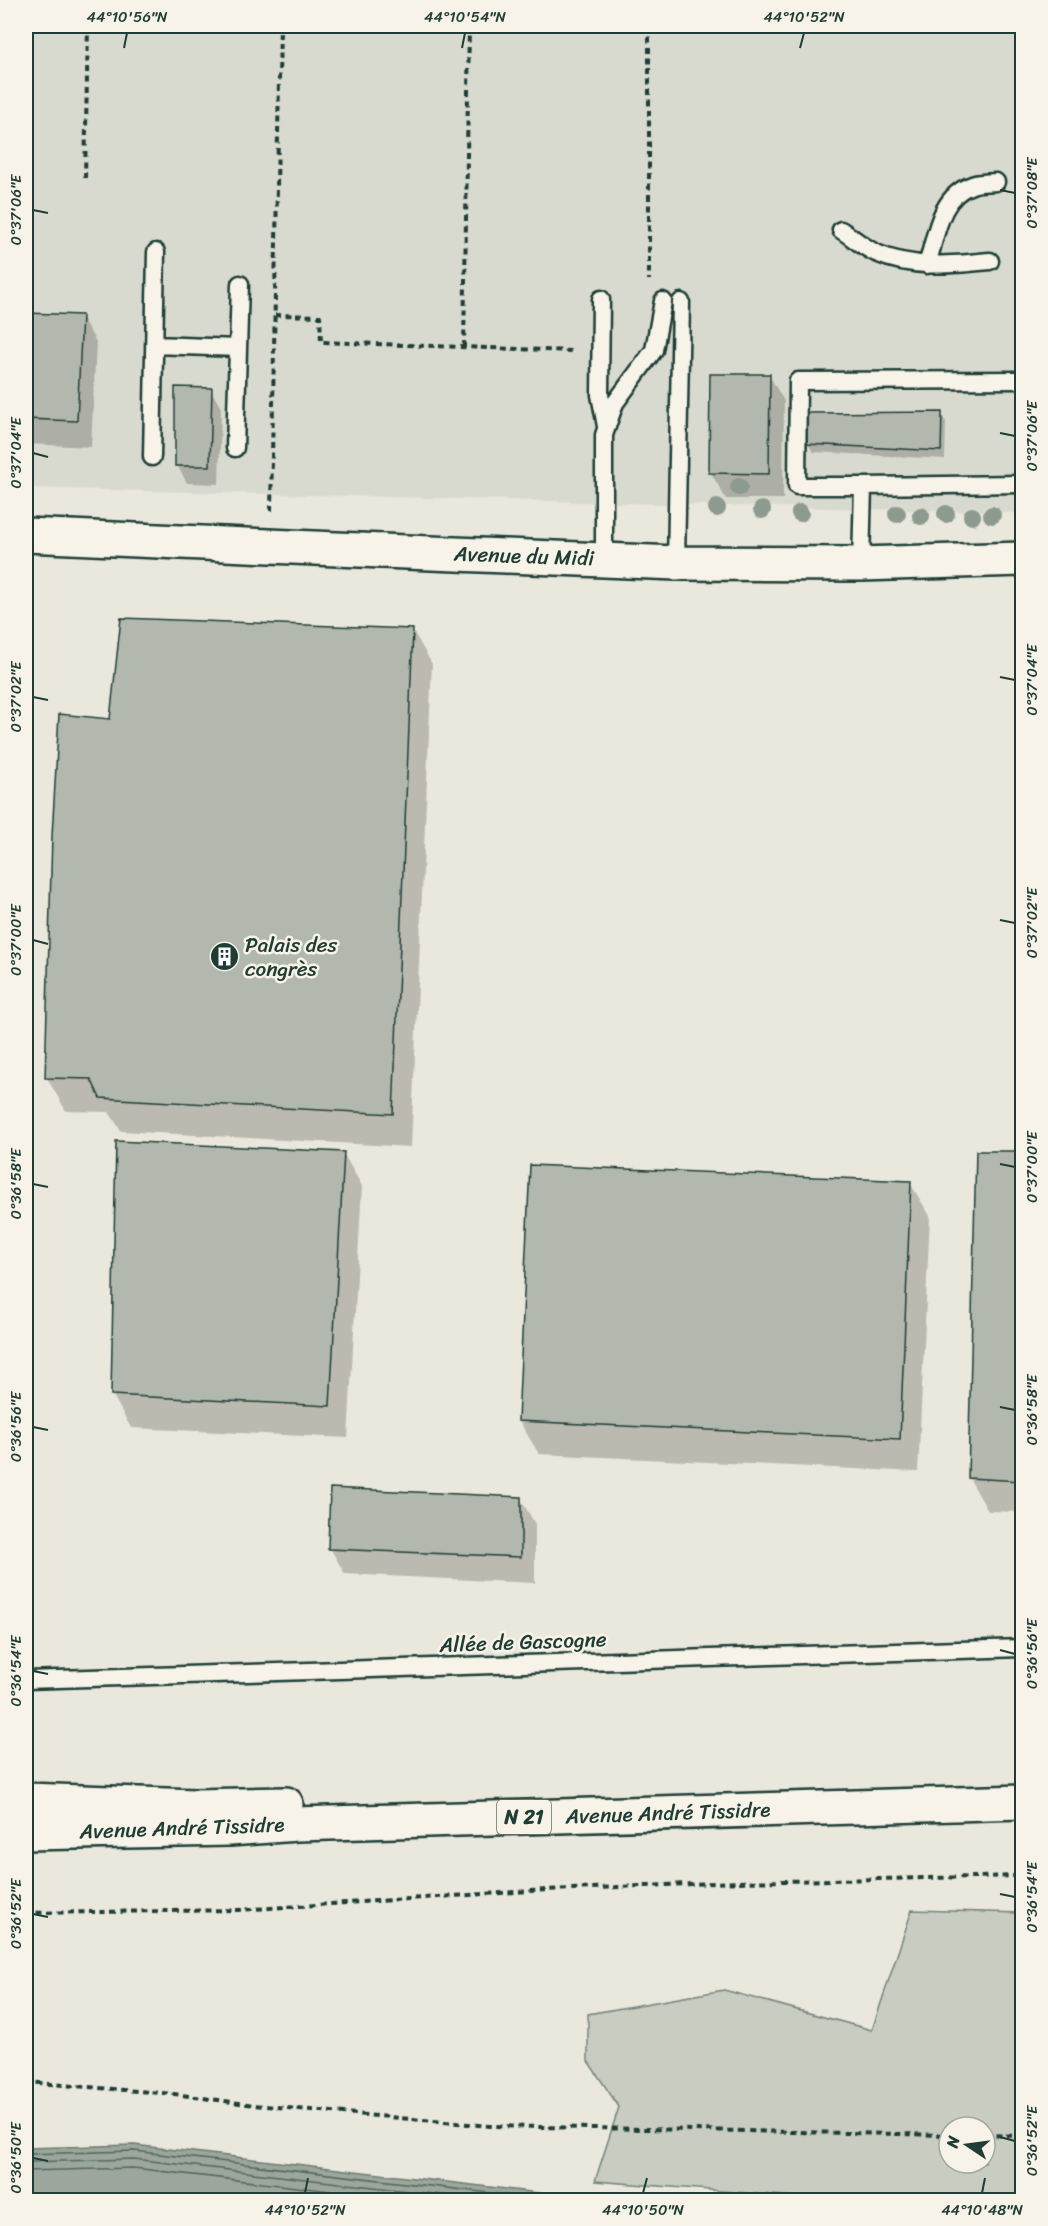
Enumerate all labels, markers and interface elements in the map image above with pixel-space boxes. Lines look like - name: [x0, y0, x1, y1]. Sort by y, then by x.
- text: 44°10'56"N: [87, 4, 168, 30]
- text: 44°10'54"N: [424, 4, 507, 30]
- text: 44°10'52"N: [763, 4, 845, 30]
- text: 0°37'08"E: [1019, 156, 1045, 229]
- text: 0°37'06"E: [3, 173, 29, 245]
- text: 0°37'06"E: [1019, 399, 1045, 471]
- text: 0°37'04"E: [3, 415, 29, 489]
- street label: Avenue du Midi: [452, 535, 596, 577]
- text: 0°37'04"E: [1019, 642, 1045, 716]
- text: 0°37'02"E: [3, 660, 29, 732]
- text: 0°37'02"E: [1019, 886, 1045, 958]
- text: 0°37'00"E: [3, 902, 29, 976]
- place label: Palais des congrès: [245, 926, 338, 988]
- building icon: Palais des congrès: [208, 941, 240, 973]
- text: 0°37'00"E: [1019, 1129, 1045, 1203]
- text: 0°36'58"E: [3, 1147, 29, 1220]
- text: 0°36'58"E: [1019, 1373, 1045, 1446]
- text: 0°36'56"E: [3, 1390, 29, 1462]
- text: 0°36'56"E: [1019, 1617, 1045, 1689]
- street label: Allée de Gascogne: [438, 1620, 607, 1664]
- text: 0°36'54"E: [3, 1634, 29, 1707]
- street label: Avenue André Tissidre: [564, 1790, 771, 1836]
- road number: N 21: [497, 1800, 551, 1834]
- street label: Avenue André Tissidre: [78, 1805, 285, 1851]
- text: 0°36'54"E: [1019, 1860, 1045, 1933]
- text: 0°36'52"E: [3, 1877, 29, 1949]
- text: 0°36'52"E: [1019, 2104, 1045, 2176]
- north arrow: [937, 2115, 997, 2175]
- text: 0°36'50"E: [3, 2121, 29, 2194]
- text: N: [937, 2132, 968, 2151]
- text: 44°10'52"N: [264, 2197, 346, 2223]
- text: 44°10'50"N: [602, 2197, 685, 2223]
- text: 44°10'48"N: [941, 2197, 1023, 2223]

